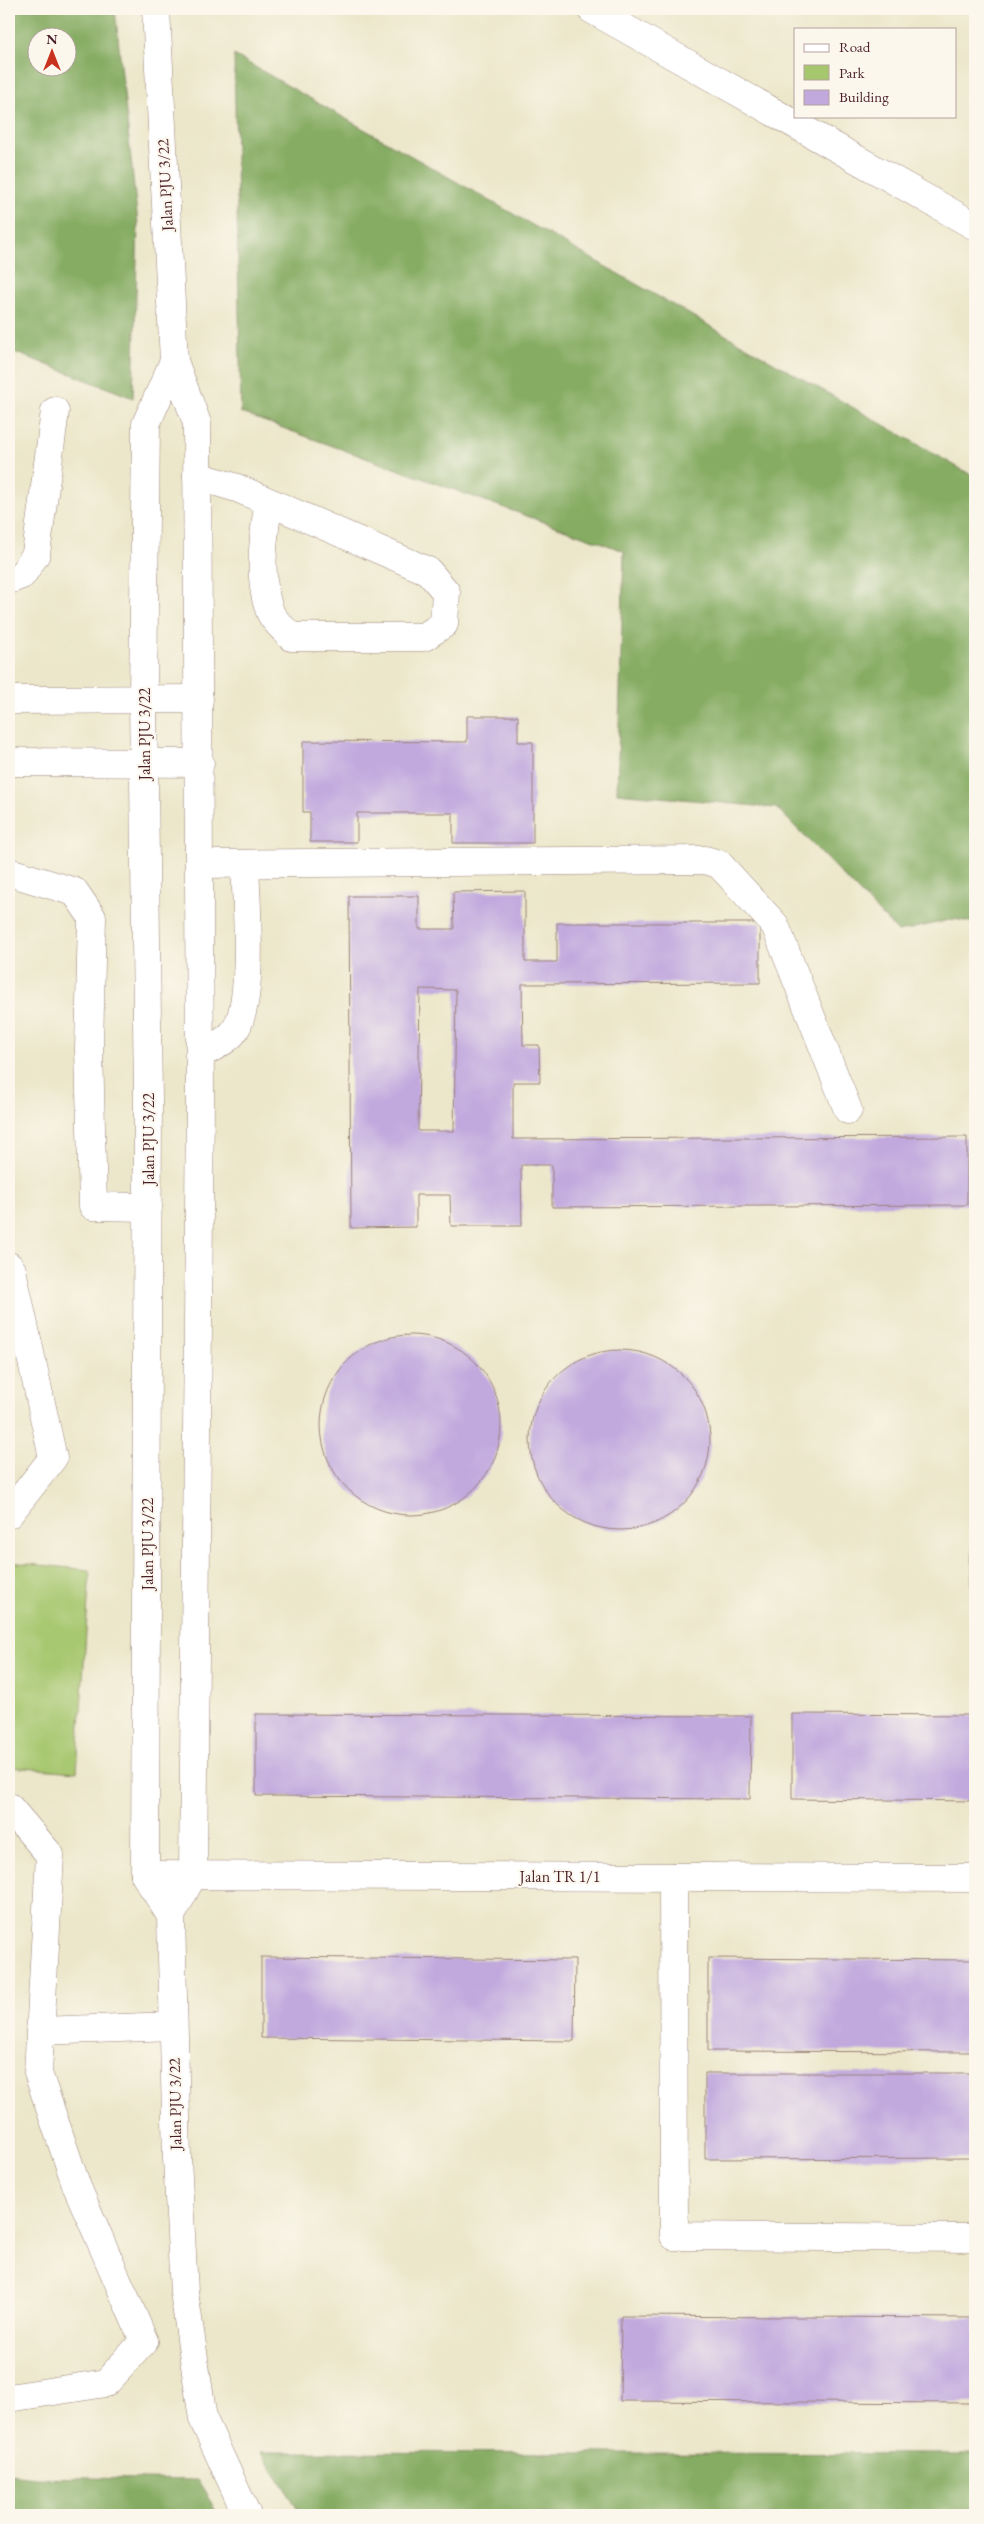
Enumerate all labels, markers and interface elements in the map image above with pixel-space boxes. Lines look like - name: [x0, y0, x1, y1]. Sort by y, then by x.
- north arrow: [28, 28, 78, 78]
- legend: [794, 28, 956, 118]
- text: N: [46, 30, 58, 48]
- text: Road: [839, 37, 871, 56]
- text: Park: [839, 63, 866, 82]
- text: Building: [839, 87, 889, 106]
- street label: Jalan PJU 3/22: [152, 138, 178, 234]
- street label: Jalan PJU 3/22: [134, 687, 155, 782]
- street label: Jalan PJU 3/22: [138, 1092, 159, 1187]
- street label: Jalan PJU 3/22: [137, 1497, 158, 1592]
- street label: Jalan TR 1/1: [518, 1866, 600, 1887]
- street label: Jalan PJU 3/22: [164, 2057, 186, 2152]

